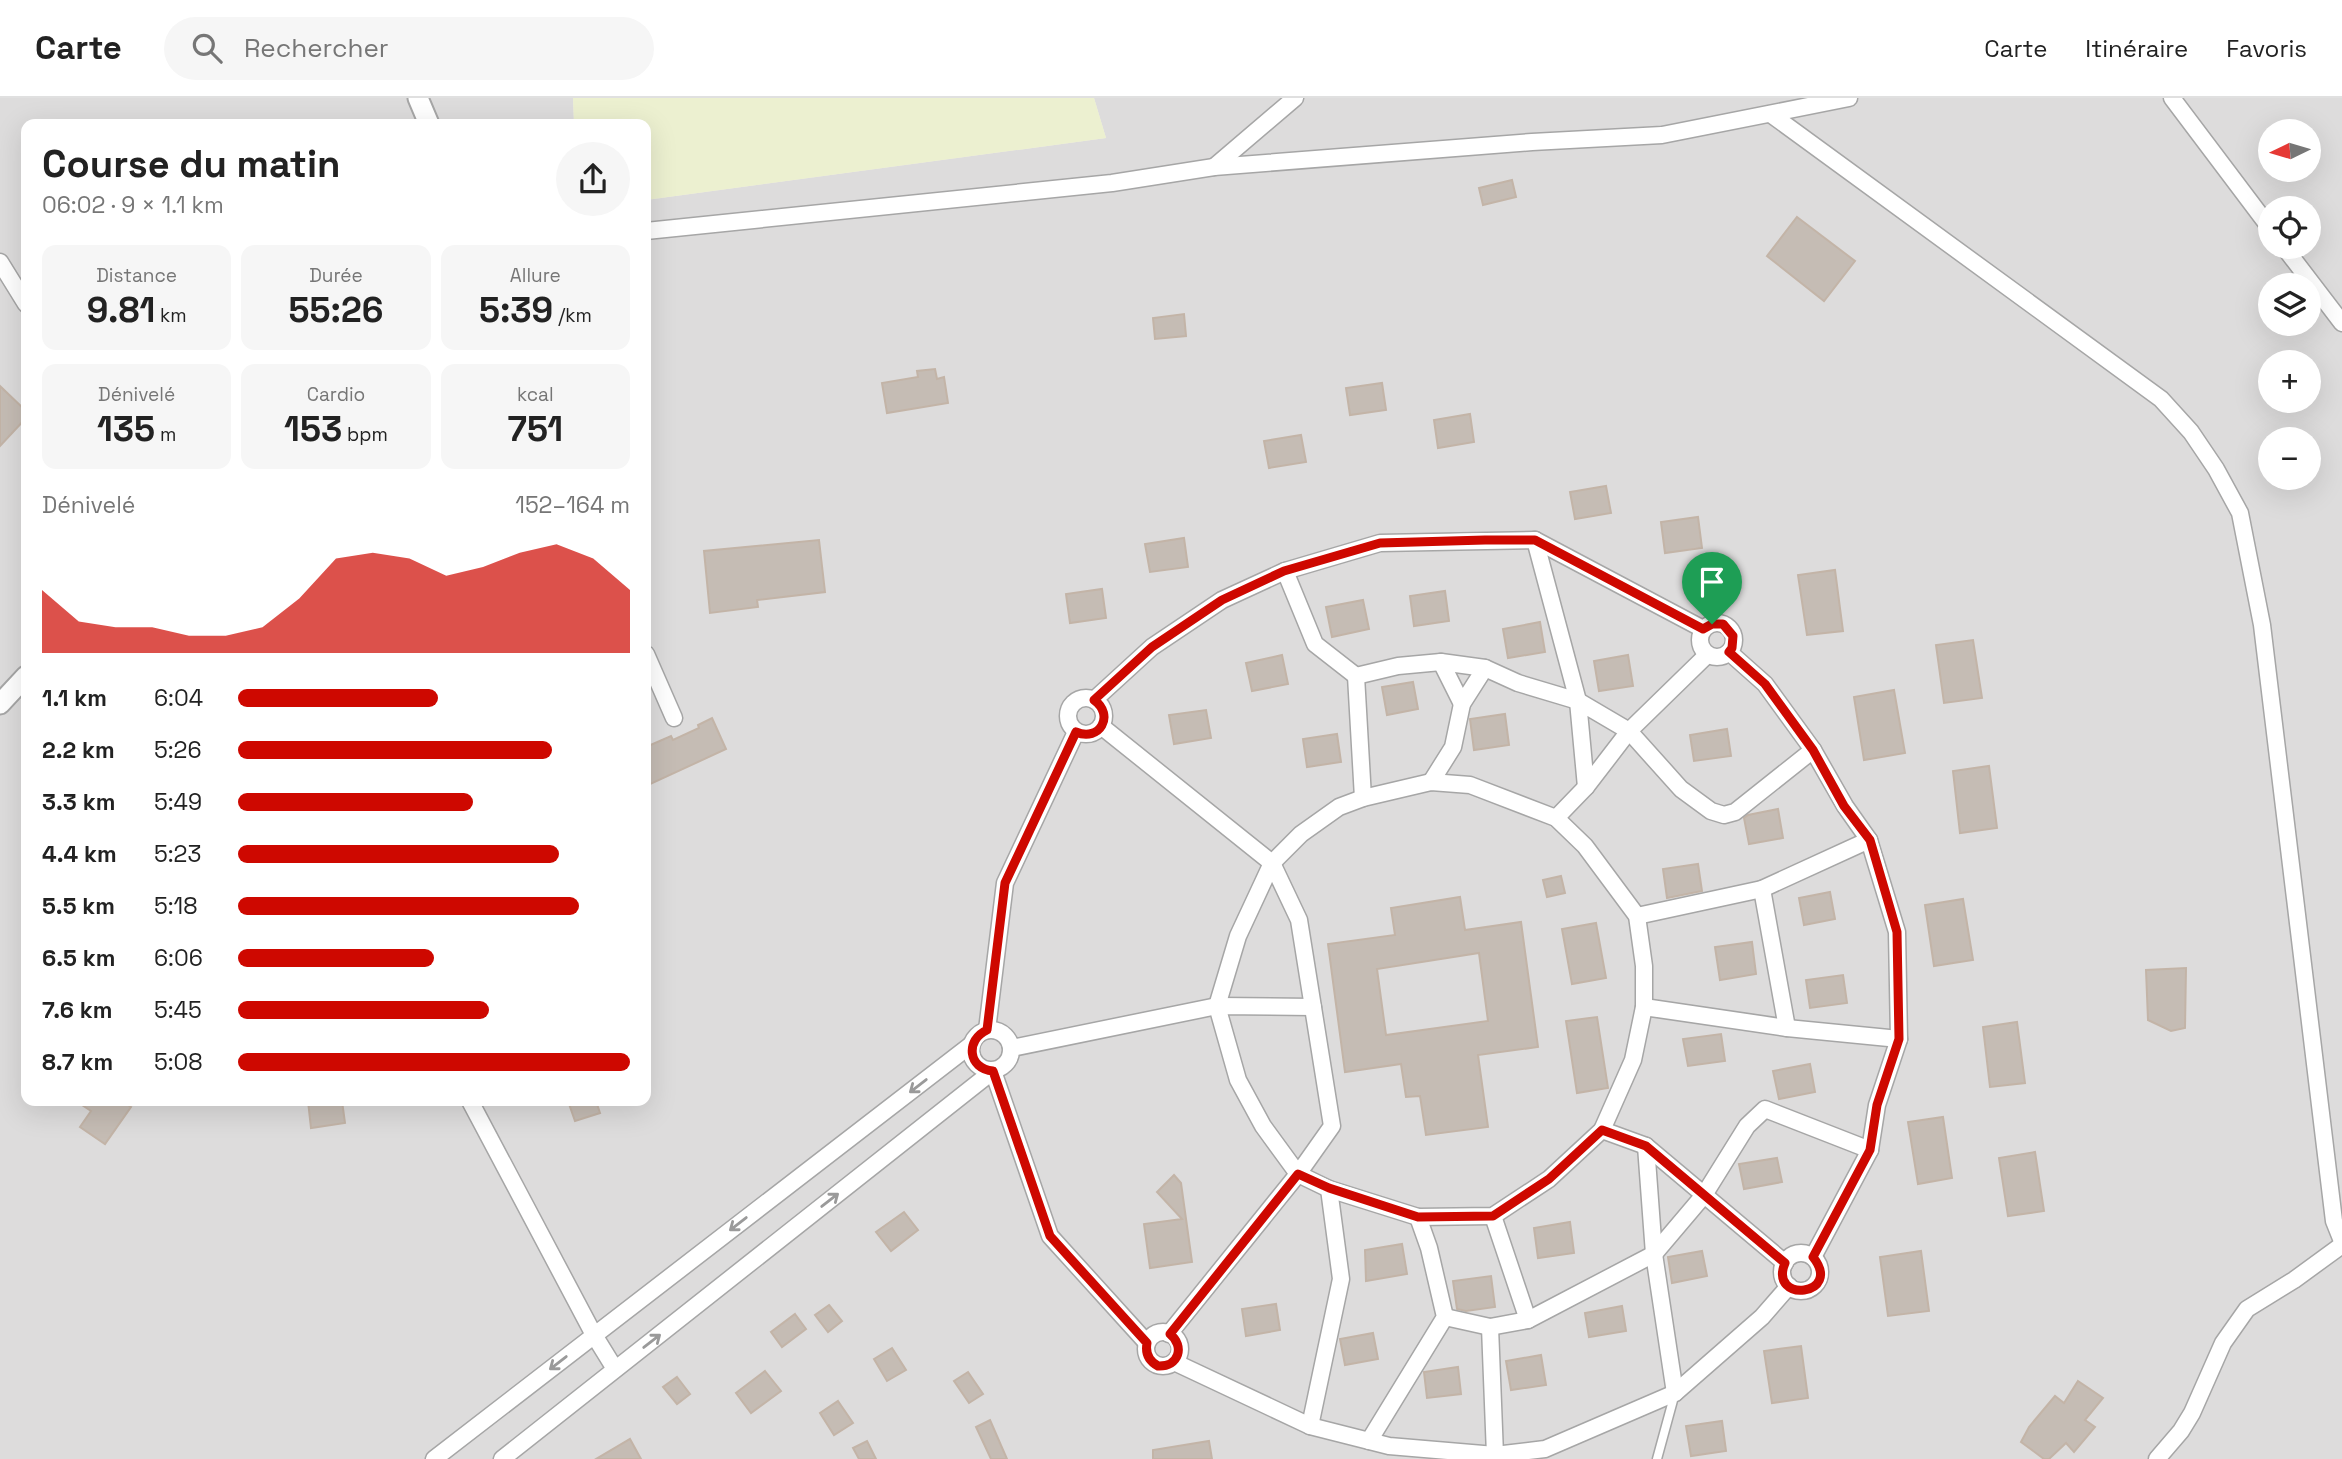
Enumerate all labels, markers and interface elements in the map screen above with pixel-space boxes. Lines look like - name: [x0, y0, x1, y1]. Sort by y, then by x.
- search box: [164, 17, 654, 80]
- text: Carte: [35, 27, 122, 69]
- icon: search: [188, 29, 226, 67]
- text: Rechercher: [244, 31, 389, 65]
- text: Carte: [1984, 33, 2047, 64]
- text: Itinéraire: [2085, 33, 2188, 64]
- text: Favoris: [2226, 33, 2307, 64]
- north arrow: [2258, 119, 2320, 182]
- map controls: [2258, 119, 2321, 490]
- text: Course du matin: [42, 140, 340, 188]
- button: share: [556, 142, 630, 216]
- text: 06:02 · 9 × 1.1 km: [42, 190, 224, 220]
- button: locate: [2258, 196, 2321, 259]
- text: Distance: [96, 263, 177, 288]
- text: Durée: [309, 263, 363, 288]
- text: Allure: [510, 263, 561, 288]
- button: layers: [2258, 273, 2321, 336]
- text: 9.81: [87, 288, 155, 332]
- text: 55:26: [289, 288, 383, 332]
- text: 5:39: [479, 288, 553, 332]
- text: km: [155, 303, 187, 328]
- text: /km: [553, 303, 592, 328]
- button: +: [2258, 350, 2321, 413]
- text: Dénivelé: [98, 382, 175, 407]
- text: Cardio: [307, 382, 365, 407]
- text: kcal: [517, 382, 554, 407]
- text: 135: [97, 407, 155, 451]
- text: 153: [284, 407, 342, 451]
- text: 751: [508, 407, 563, 451]
- text: m: [155, 422, 176, 447]
- text: bpm: [342, 422, 388, 447]
- button: −: [2258, 427, 2321, 490]
- text: Dénivelé: [42, 490, 135, 520]
- text: 152–164 m: [515, 490, 630, 520]
- pin: [1682, 552, 1742, 624]
- icon: arrive: [1693, 563, 1731, 601]
- text: 1.1 km: [42, 683, 107, 713]
- text: 6:04: [154, 683, 203, 713]
- text: 2.2 km: [42, 735, 115, 765]
- text: 5:26: [154, 735, 202, 765]
- text: 3.3 km: [42, 787, 115, 817]
- text: 5:49: [154, 787, 202, 817]
- text: 4.4 km: [42, 839, 117, 869]
- text: 5:23: [154, 839, 201, 869]
- text: 5.5 km: [42, 891, 115, 921]
- text: 5:18: [154, 891, 198, 921]
- text: 6.5 km: [42, 943, 115, 973]
- text: 6:06: [154, 943, 203, 973]
- text: 7.6 km: [42, 995, 112, 1025]
- text: 5:45: [154, 995, 202, 1025]
- text: 8.7 km: [42, 1047, 113, 1077]
- text: 5:08: [154, 1047, 203, 1077]
- one-way arrow: [909, 1078, 928, 1093]
- one-way arrow: [821, 1192, 839, 1207]
- one-way arrow: [729, 1217, 748, 1232]
- one-way arrow: [642, 1333, 660, 1348]
- one-way arrow: [549, 1356, 567, 1371]

